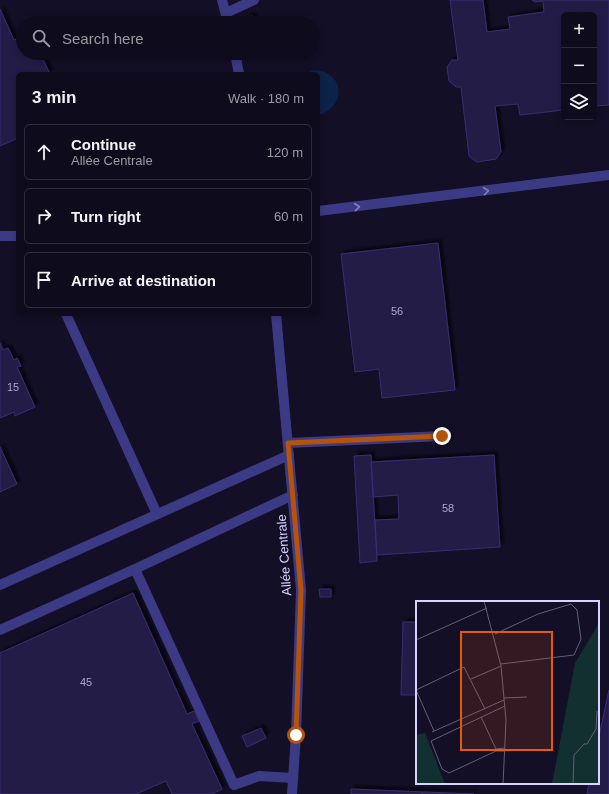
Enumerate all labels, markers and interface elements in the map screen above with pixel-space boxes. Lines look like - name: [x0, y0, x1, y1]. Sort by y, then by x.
- map controls: [561, 12, 597, 120]
- button: +: [561, 12, 597, 48]
- search box: [16, 16, 320, 60]
- icon: search: [30, 27, 52, 49]
- text: Search here: [62, 30, 144, 47]
- button: −: [561, 48, 597, 84]
- button: layers: [561, 84, 597, 120]
- text: 3 min: [32, 88, 76, 107]
- text: Walk · 180 m: [228, 91, 304, 106]
- text: Continue: [71, 136, 136, 153]
- icon: ahead: [33, 141, 55, 163]
- text: 120 m: [267, 145, 303, 160]
- text: Allée Centrale: [71, 153, 153, 168]
- one-way arrow: [483, 187, 489, 196]
- one-way arrow: [354, 202, 360, 211]
- icon: right: [33, 205, 55, 227]
- text: Turn right: [71, 208, 141, 225]
- text: 60 m: [274, 209, 303, 224]
- icon: arrive: [33, 269, 55, 291]
- text: Arrive at destination: [71, 272, 216, 289]
- house number: 56: [391, 305, 403, 317]
- house number: 15: [7, 381, 19, 393]
- route end: [433, 427, 451, 445]
- house number: 58: [442, 502, 454, 514]
- street label: Allée Centrale: [274, 514, 294, 596]
- inset map: [416, 601, 599, 784]
- house number: 45: [80, 676, 92, 688]
- route start: [287, 726, 305, 744]

